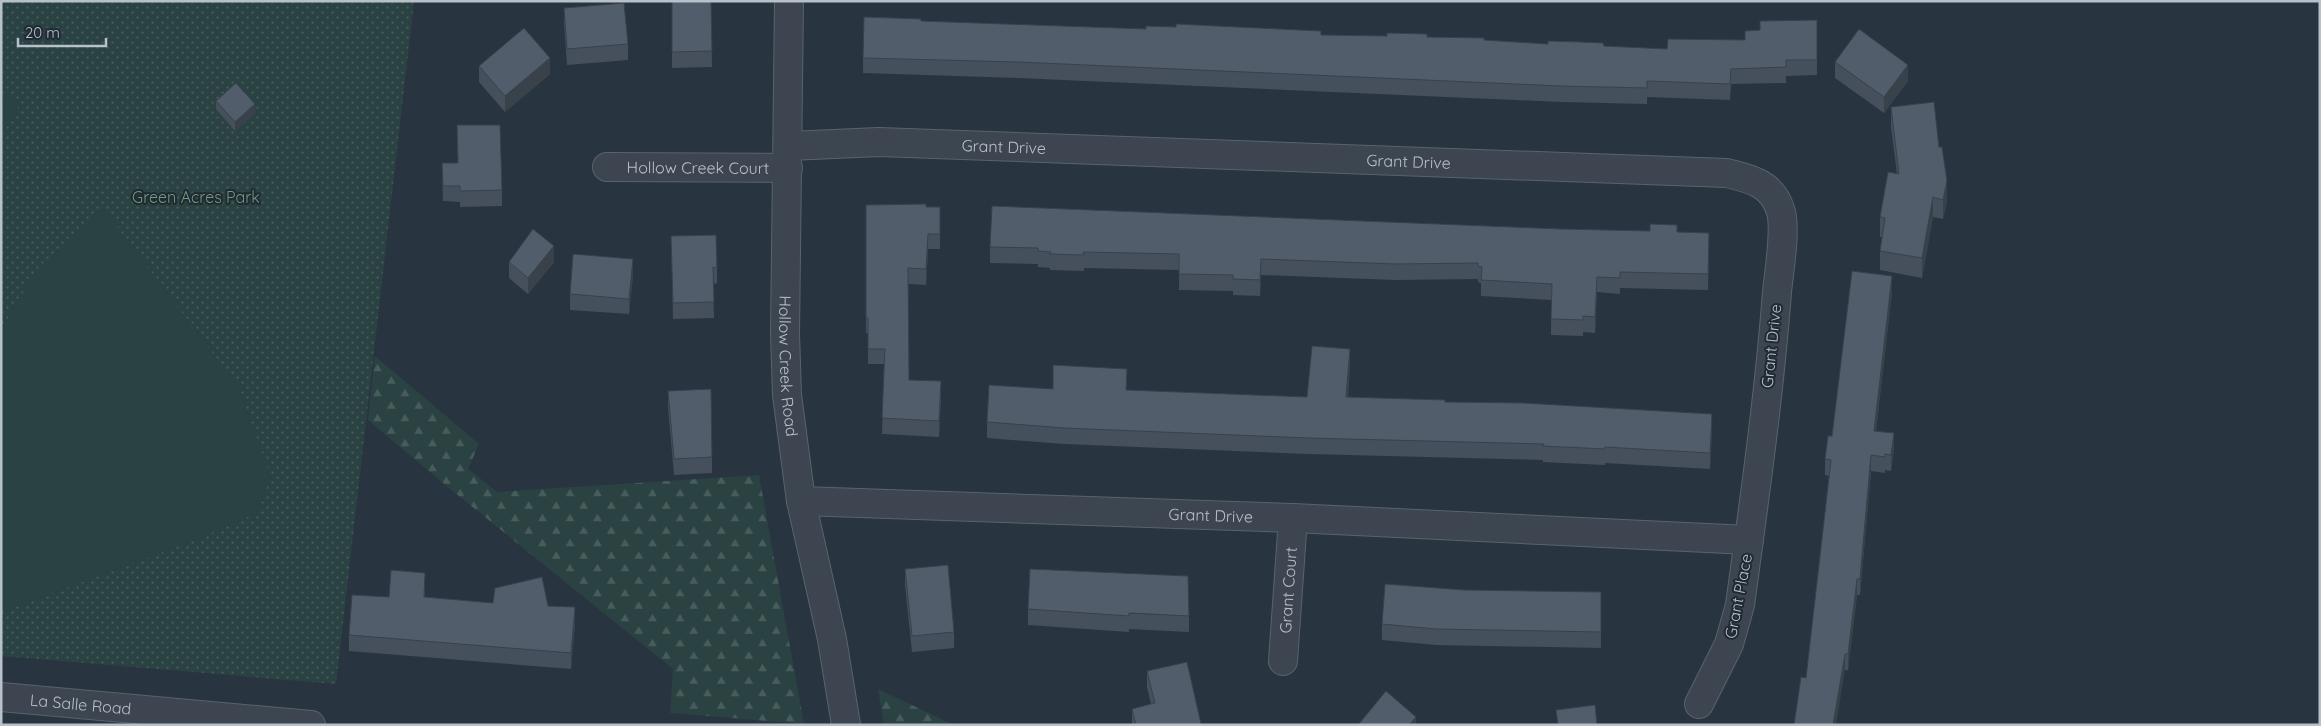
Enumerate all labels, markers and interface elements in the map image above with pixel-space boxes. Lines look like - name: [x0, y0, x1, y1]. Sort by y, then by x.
- scale bar: [18, 15, 105, 47]
- text: 20 m: [25, 23, 60, 42]
- street label: Grant Drive: [961, 135, 1046, 158]
- street label: Grant Drive: [1366, 150, 1451, 173]
- street label: Hollow Creek Court: [627, 157, 769, 178]
- park label: Green Acres Park: [132, 187, 260, 207]
- street label: Hollow Creek Road: [775, 295, 802, 438]
- street label: Grant Drive: [1757, 303, 1785, 389]
- street label: Grant Drive: [1168, 504, 1253, 527]
- street label: Grant Court: [1275, 546, 1301, 634]
- street label: Grant Place: [1720, 552, 1756, 640]
- street label: La Salle Road: [29, 690, 132, 719]

